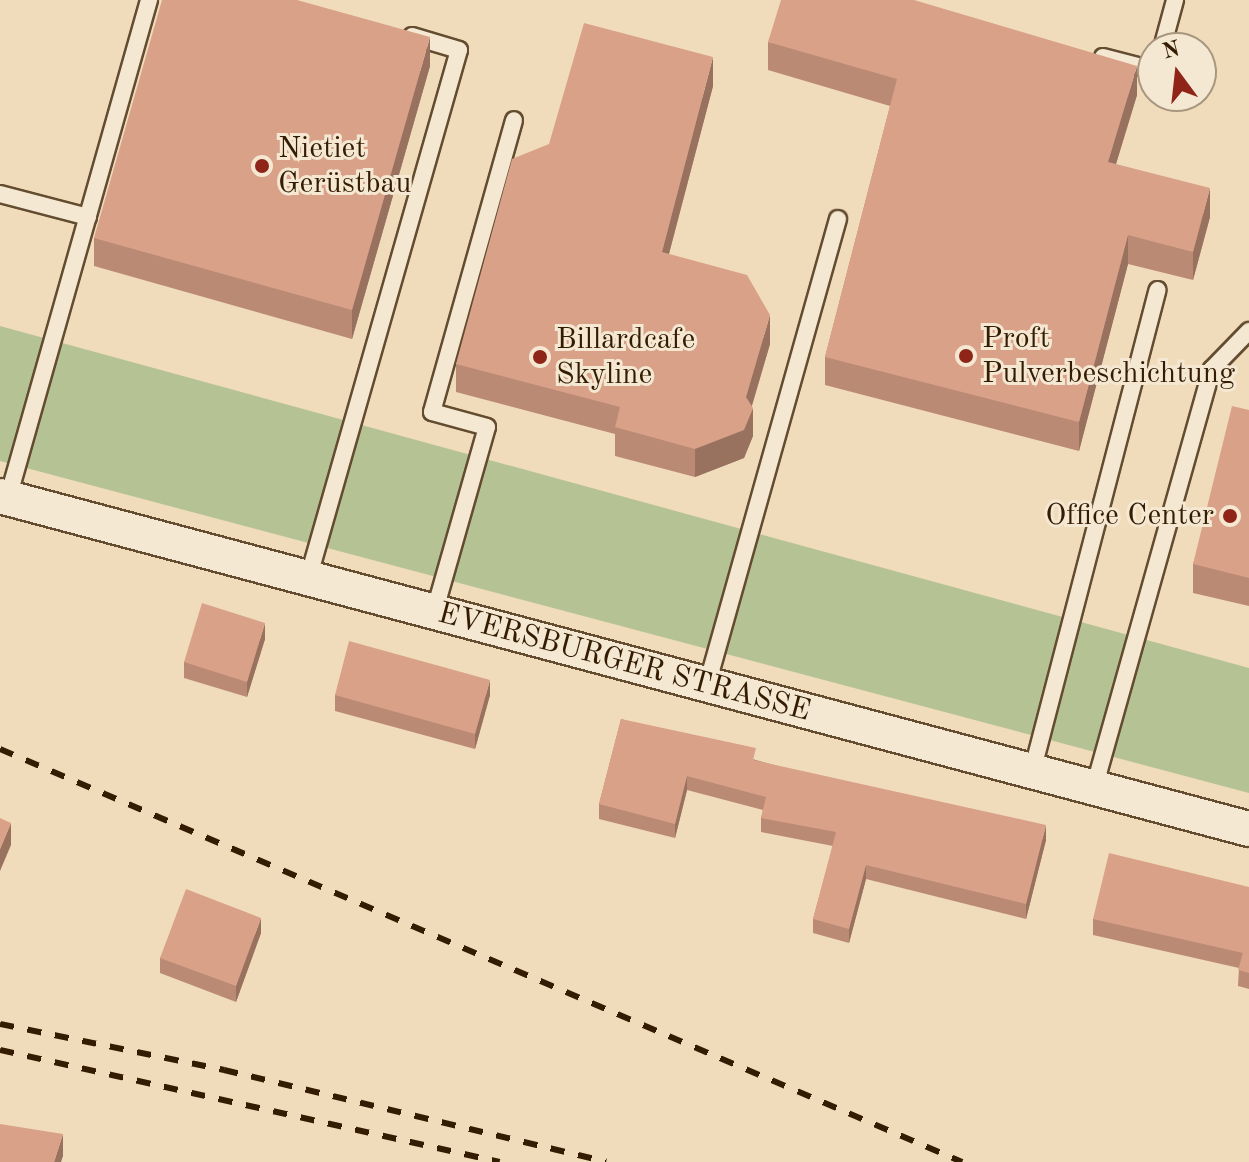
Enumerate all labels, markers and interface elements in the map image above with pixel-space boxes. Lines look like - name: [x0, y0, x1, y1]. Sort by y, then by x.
- north arrow: [1137, 32, 1217, 112]
- text: N: [1160, 38, 1182, 64]
- place label: Nietiet Gerüstbau: [278, 131, 411, 202]
- marker: Nietiet Gerüstbau: [253, 157, 271, 175]
- place label: Proft Pulverbeschichtung: [982, 321, 1235, 392]
- place label: Billardcafe Skyline: [556, 322, 695, 392]
- marker: Proft Pulverbeschichtung: [957, 347, 975, 365]
- marker: Billardcafe Skyline: [531, 348, 549, 366]
- place label: Office Center: [1045, 498, 1214, 534]
- marker: Office Center: [1221, 507, 1239, 525]
- street label: EVERSBURGER STRASSE: [434, 596, 814, 730]

